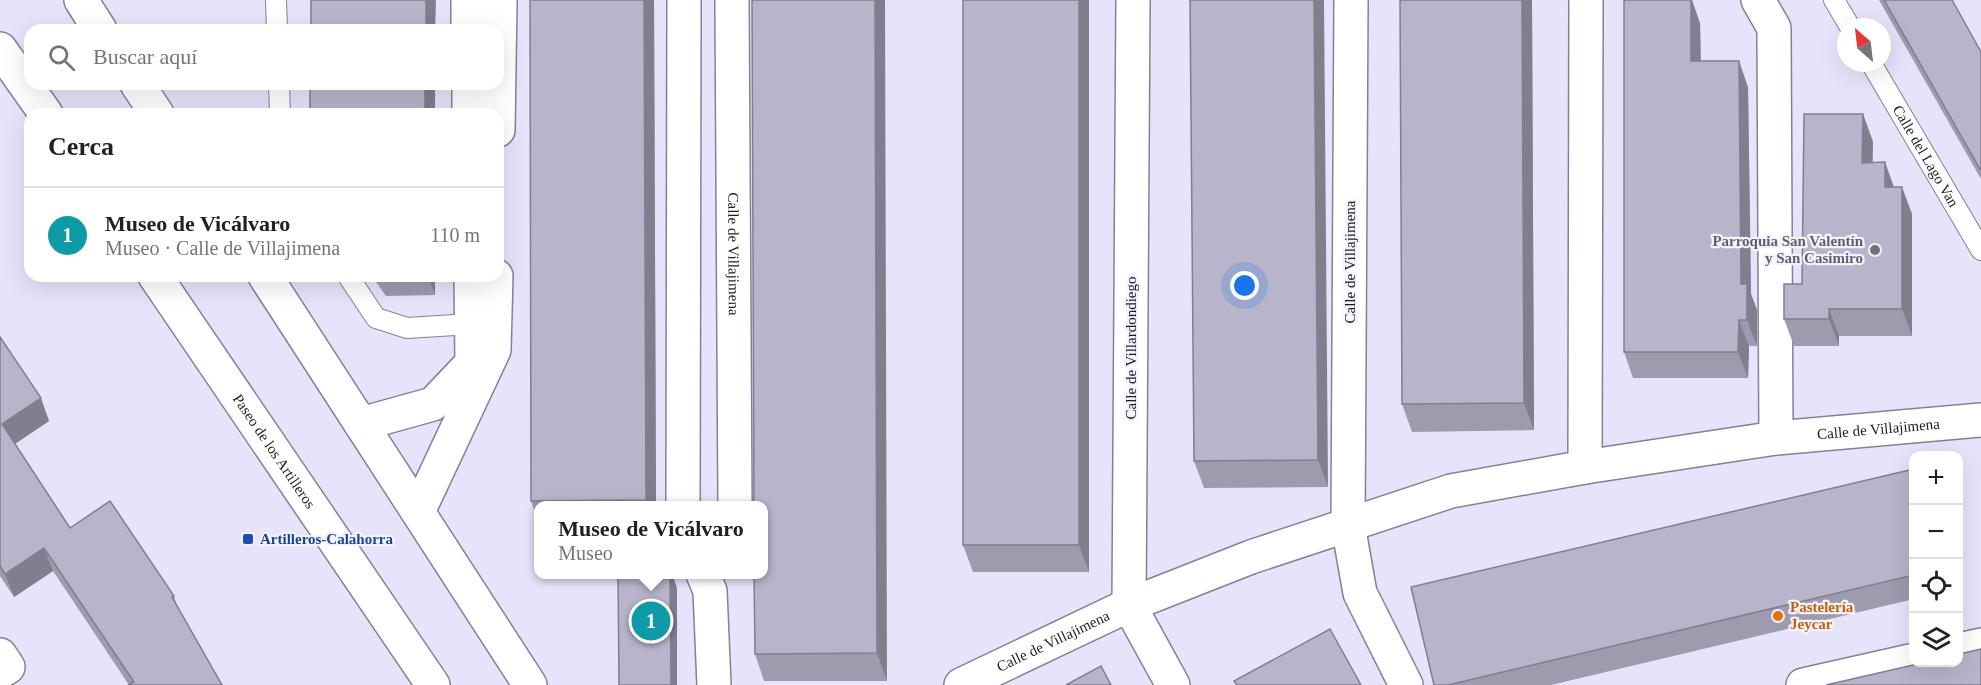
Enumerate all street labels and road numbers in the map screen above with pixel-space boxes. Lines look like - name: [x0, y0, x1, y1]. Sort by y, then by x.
- street label: Calle del Lago Van: [1890, 102, 1962, 210]
- street label: Calle de Villajimena: [725, 192, 742, 316]
- street label: Calle de Villajimena: [1342, 200, 1358, 323]
- street label: Calle de Villardondiego: [1123, 277, 1139, 419]
- street label: Paseo de los Artilleros: [230, 391, 319, 512]
- street label: Calle de Villajimena: [1816, 416, 1941, 442]
- street label: Calle de Villajimena: [994, 607, 1112, 675]

